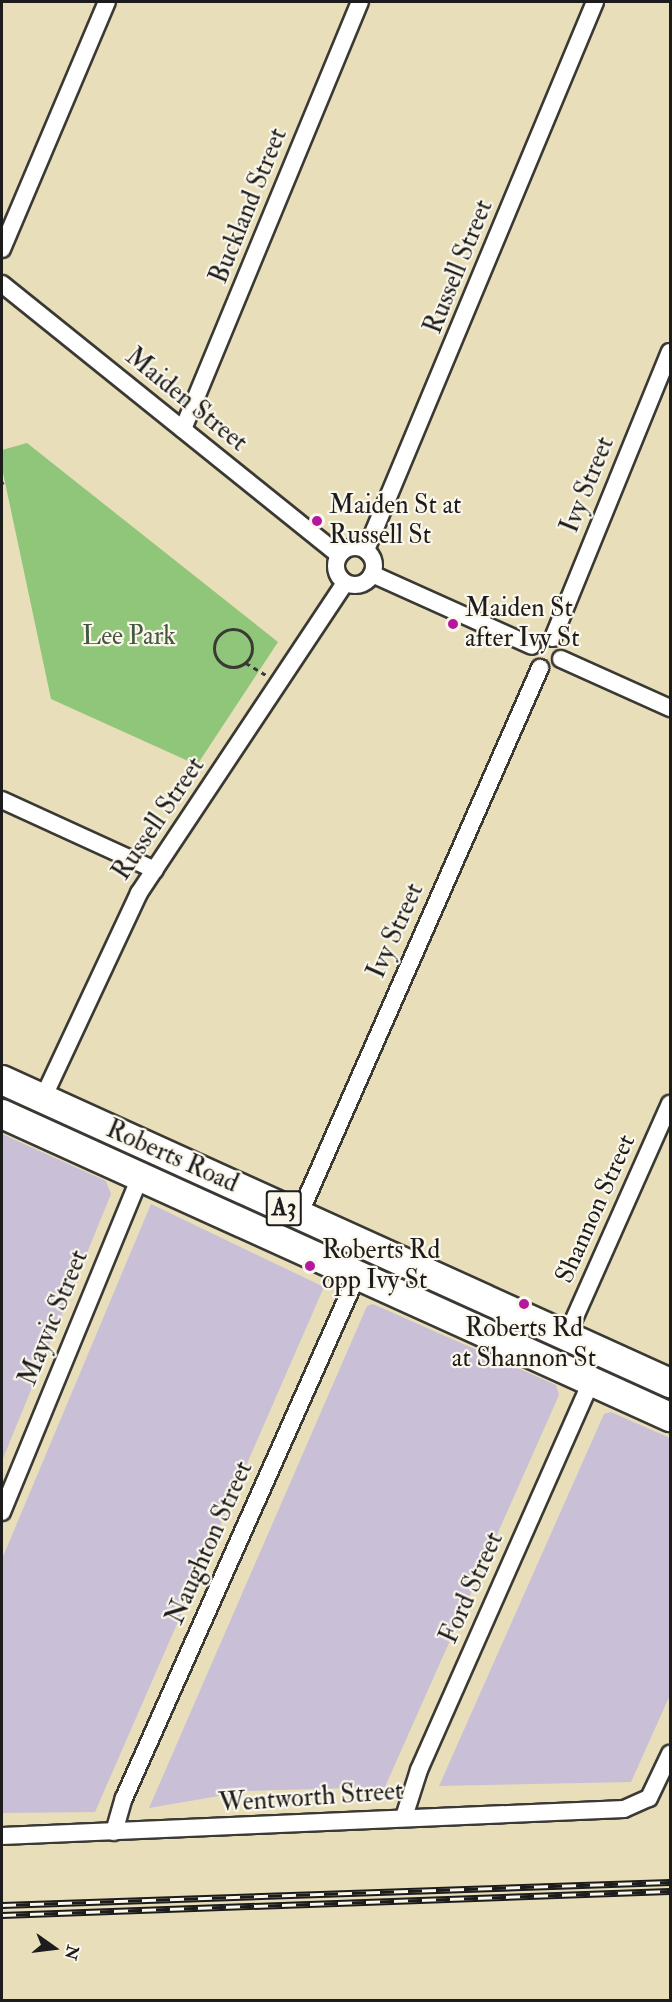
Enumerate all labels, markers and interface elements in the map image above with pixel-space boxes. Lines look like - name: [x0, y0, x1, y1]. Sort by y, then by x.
- street label: Buckland Street: [204, 124, 294, 288]
- street label: Russell Street: [418, 195, 500, 339]
- street label: Maiden Street: [119, 341, 253, 459]
- street label: Ivy Street: [555, 432, 621, 538]
- place label: Maiden St at Russell St: [329, 490, 462, 552]
- marker: Maiden St at Russell St: [310, 514, 324, 528]
- place label: Maiden St after Ivy St: [465, 593, 580, 654]
- marker: Maiden St after Ivy St: [446, 617, 460, 631]
- park label: Lee Park: [82, 621, 176, 653]
- street label: Russell Street: [106, 751, 212, 887]
- street label: Ivy Street: [361, 879, 431, 983]
- street label: Roberts Road: [101, 1114, 243, 1200]
- street label: Shannon Street: [549, 1130, 643, 1288]
- road number: A3: [264, 1187, 304, 1229]
- place label: Roberts Rd opp Ivy St: [322, 1235, 440, 1296]
- street label: Mayvic Street: [13, 1246, 95, 1390]
- marker: Roberts Rd opp Ivy St: [303, 1259, 317, 1273]
- marker: Roberts Rd at Shannon St: [517, 1297, 531, 1311]
- place label: Roberts Rd at Shannon St: [452, 1313, 596, 1374]
- street label: Naughton Street: [160, 1457, 260, 1629]
- street label: Ford Street: [434, 1527, 510, 1649]
- street label: Wentworth Street: [218, 1776, 404, 1820]
- north arrow: [24, 1918, 84, 1978]
- text: N: [60, 1943, 83, 1962]

